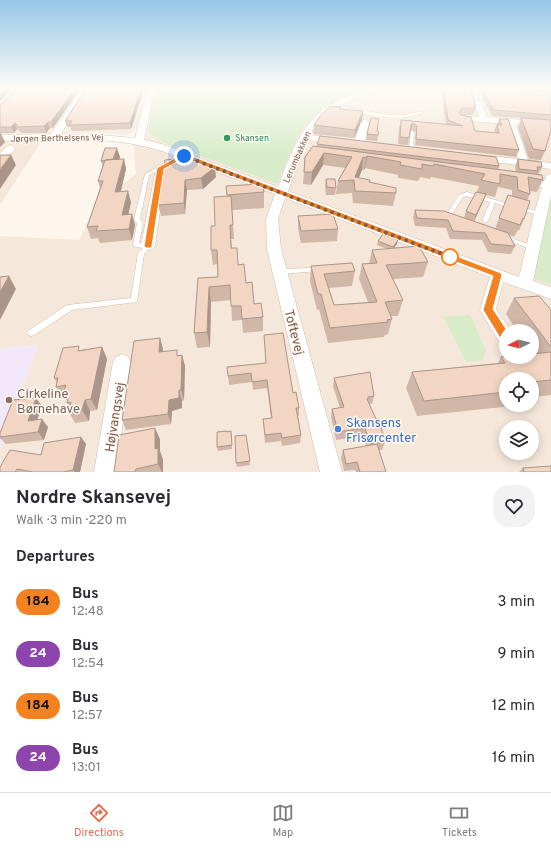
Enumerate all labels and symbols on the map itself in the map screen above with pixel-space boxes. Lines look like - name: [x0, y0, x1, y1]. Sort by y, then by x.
- street label: Lerumbakken: [281, 130, 314, 185]
- street label: Jørgen Berthelsens Vej: [11, 132, 103, 145]
- marker: Skansen: [222, 133, 232, 143]
- place label: Skansen: [235, 133, 269, 144]
- your location: [174, 146, 194, 166]
- unlabelled marker: [441, 248, 459, 266]
- street label: Toftevej: [280, 308, 306, 357]
- north arrow: [499, 324, 539, 364]
- street label: Højvangsvej: [103, 381, 129, 453]
- place label: Cirkeline Børnehave: [17, 387, 80, 418]
- marker: Cirkeline Børnehave: [4, 395, 14, 405]
- place label: Skansens Frisørcenter: [346, 416, 416, 447]
- marker: Skansens Frisørcenter: [333, 424, 343, 434]

